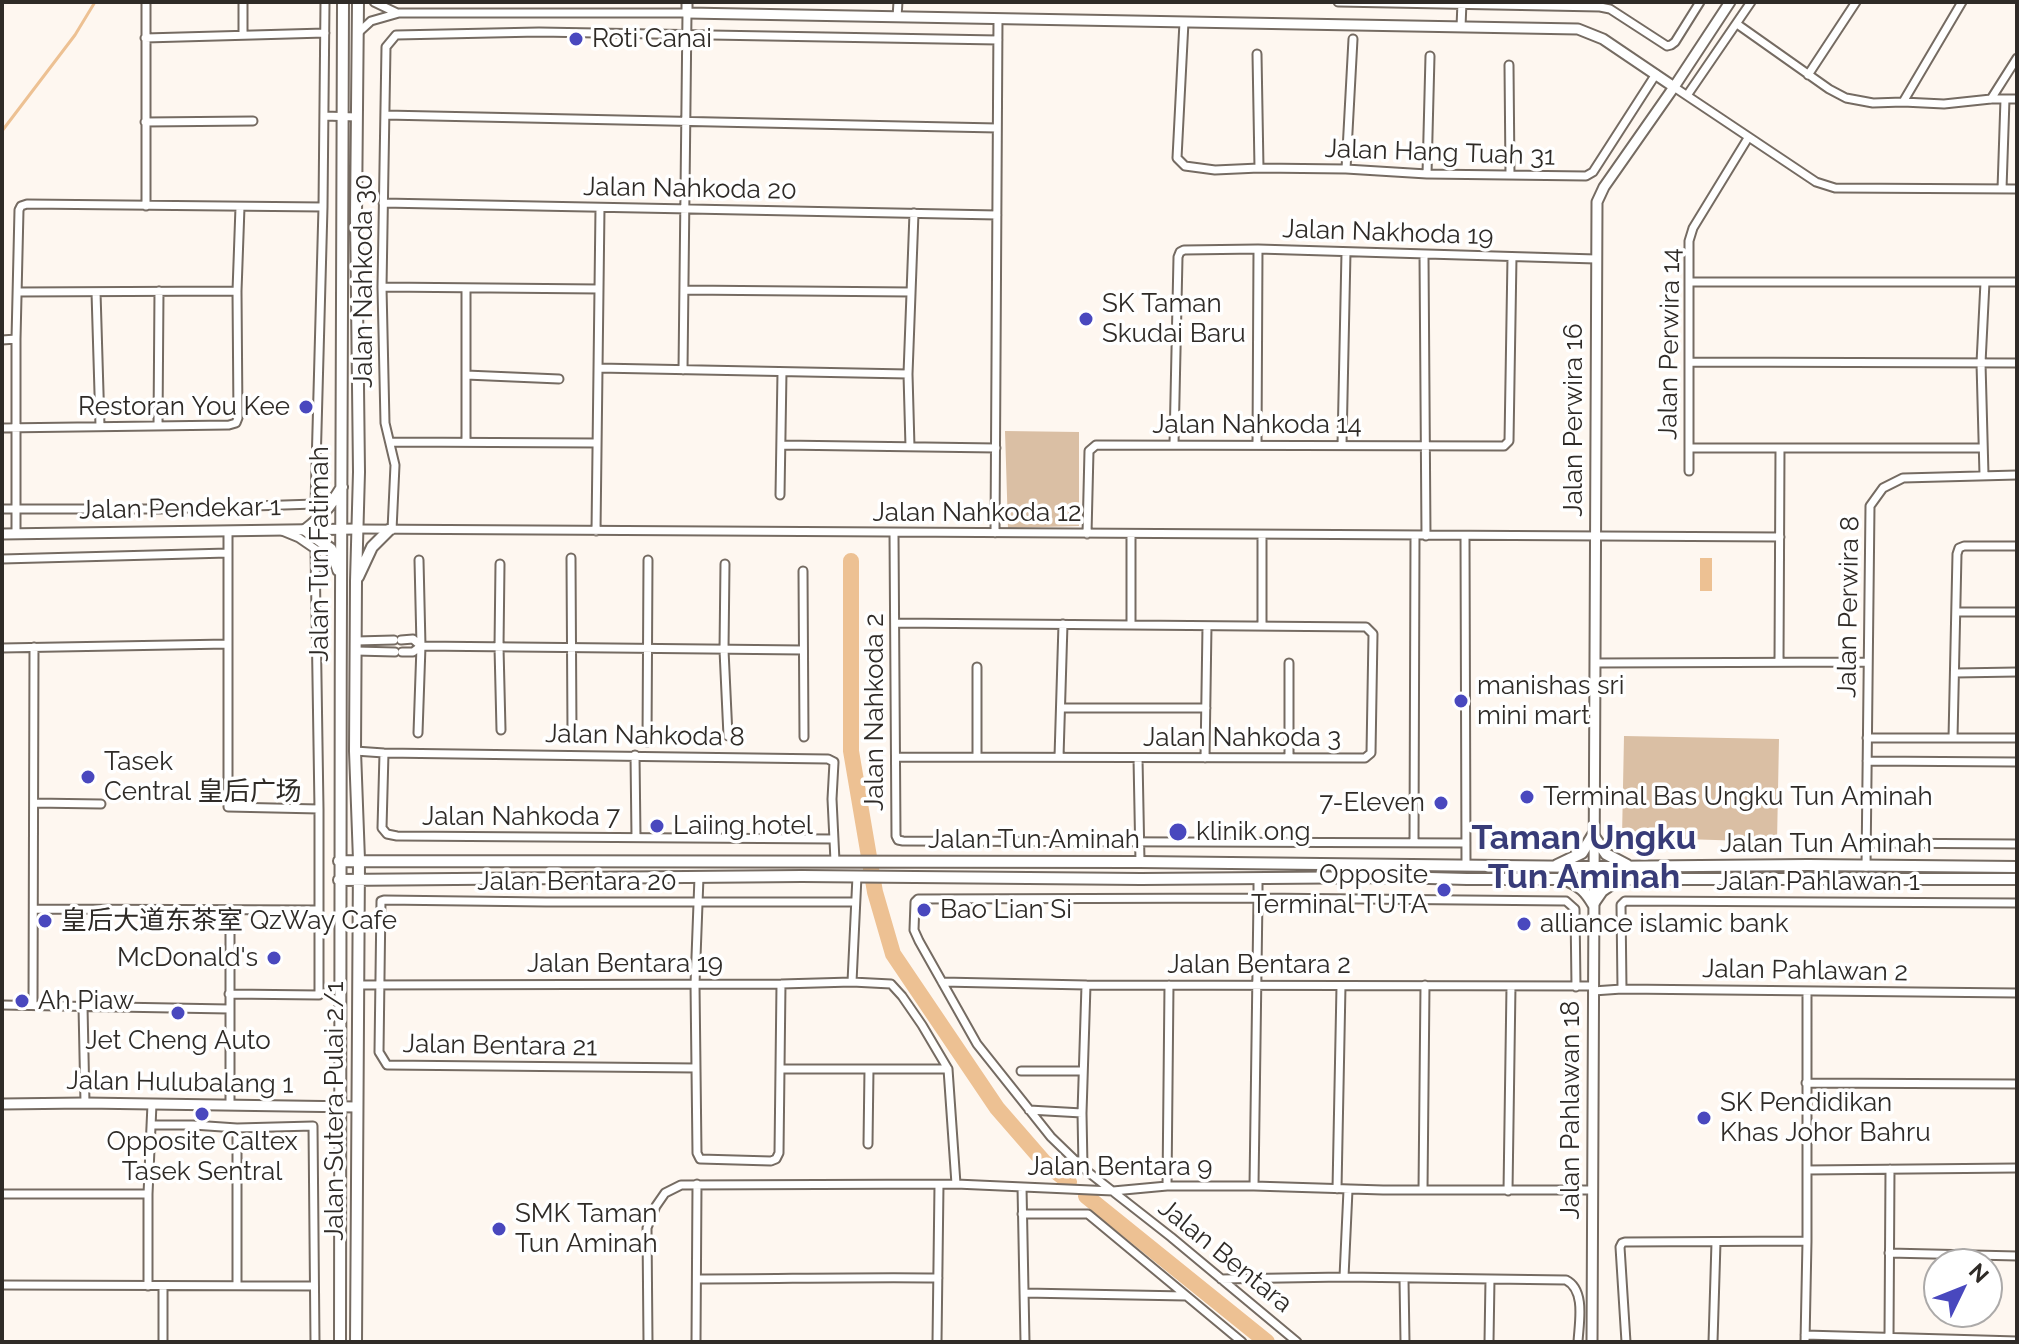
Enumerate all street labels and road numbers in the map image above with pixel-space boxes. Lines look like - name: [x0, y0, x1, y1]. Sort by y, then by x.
- street label: Jalan Hang Tuah 31: [1324, 133, 1556, 173]
- street label: Jalan Nahkoda 20: [583, 172, 797, 206]
- street label: Jalan Nahkoda 30: [348, 174, 380, 388]
- street label: Jalan Nakhoda 19: [1282, 214, 1494, 252]
- street label: Jalan Perwira 14: [1653, 248, 1687, 440]
- street label: Jalan Perwira 16: [1558, 323, 1590, 517]
- street label: Jalan Nahkoda 14: [1152, 409, 1362, 441]
- street label: Jalan Tun Fatimah: [304, 446, 336, 662]
- street label: Jalan Pendekar 1: [79, 492, 281, 526]
- street label: Jalan Nahkoda 12: [873, 497, 1081, 529]
- street label: Jalan Perwira 8: [1832, 516, 1866, 698]
- street label: Jalan Nahkoda 2: [859, 613, 891, 811]
- street label: Jalan Nahkoda 8: [545, 719, 745, 753]
- street label: Jalan Nahkoda 3: [1143, 722, 1341, 754]
- street label: Jalan Nahkoda 7: [422, 801, 620, 833]
- street label: Jalan Tun Aminah: [928, 824, 1140, 856]
- street label: Jalan Tun Aminah: [1720, 828, 1932, 860]
- street label: Jalan Bentara 20: [477, 866, 677, 898]
- street label: Jalan Pahlawan 1: [1716, 866, 1920, 898]
- street label: Jalan Bentara 19: [527, 948, 723, 980]
- street label: Jalan Bentara 2: [1167, 949, 1351, 981]
- street label: Jalan Pahlawan 2: [1702, 954, 1908, 988]
- street label: Jalan Sutera Pulai 2/1: [319, 981, 351, 1241]
- street label: Jalan Pahlawan 18: [1555, 1001, 1587, 1219]
- street label: Jalan Bentara 21: [402, 1029, 598, 1063]
- street label: Jalan Hulubalang 1: [66, 1065, 294, 1101]
- street label: Jalan Bentara 9: [1027, 1151, 1213, 1183]
- street label: Jalan Bentara: [1152, 1193, 1298, 1319]

